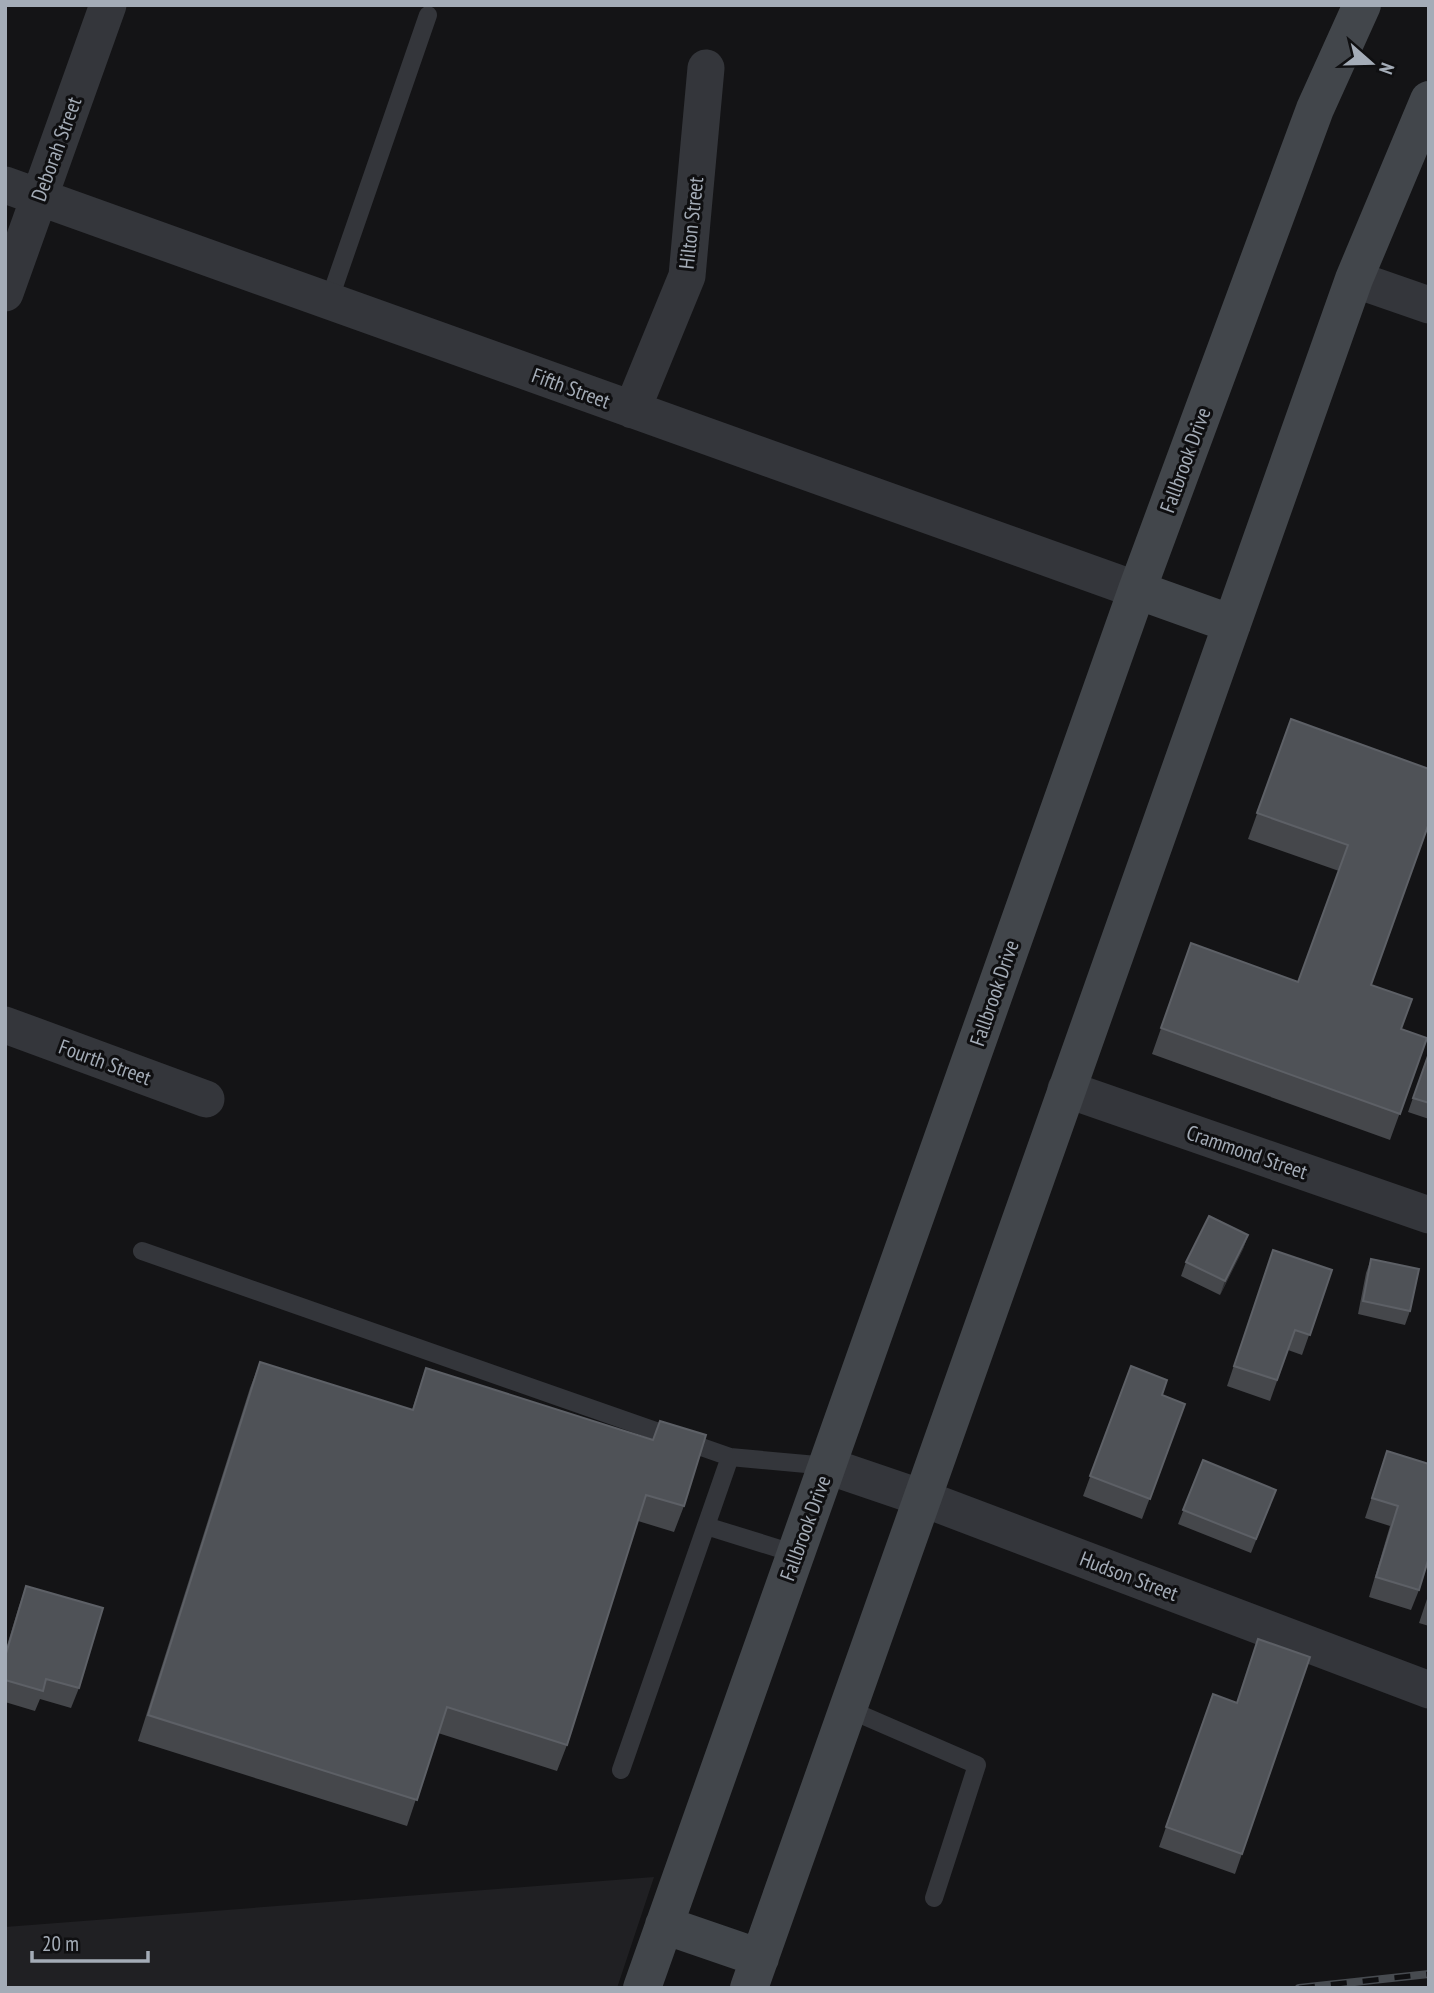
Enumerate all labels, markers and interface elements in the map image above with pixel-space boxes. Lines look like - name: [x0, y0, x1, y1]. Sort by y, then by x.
- north arrow: [1336, 28, 1406, 98]
- text: N: [1374, 60, 1400, 78]
- street label: Deborah Street: [25, 93, 87, 205]
- street label: Hilton Street: [673, 175, 709, 270]
- street label: Fifth Street: [528, 361, 614, 415]
- street label: Fallbrook Drive: [1153, 404, 1217, 516]
- street label: Fallbrook Drive: [963, 937, 1025, 1049]
- street label: Fourth Street: [55, 1033, 155, 1091]
- street label: Crammond Street: [1183, 1119, 1311, 1185]
- street label: Fallbrook Drive: [773, 1472, 837, 1584]
- street label: Hudson Street: [1076, 1545, 1182, 1607]
- scale bar: [32, 1920, 147, 1964]
- text: 20 m: [42, 1930, 79, 1957]

